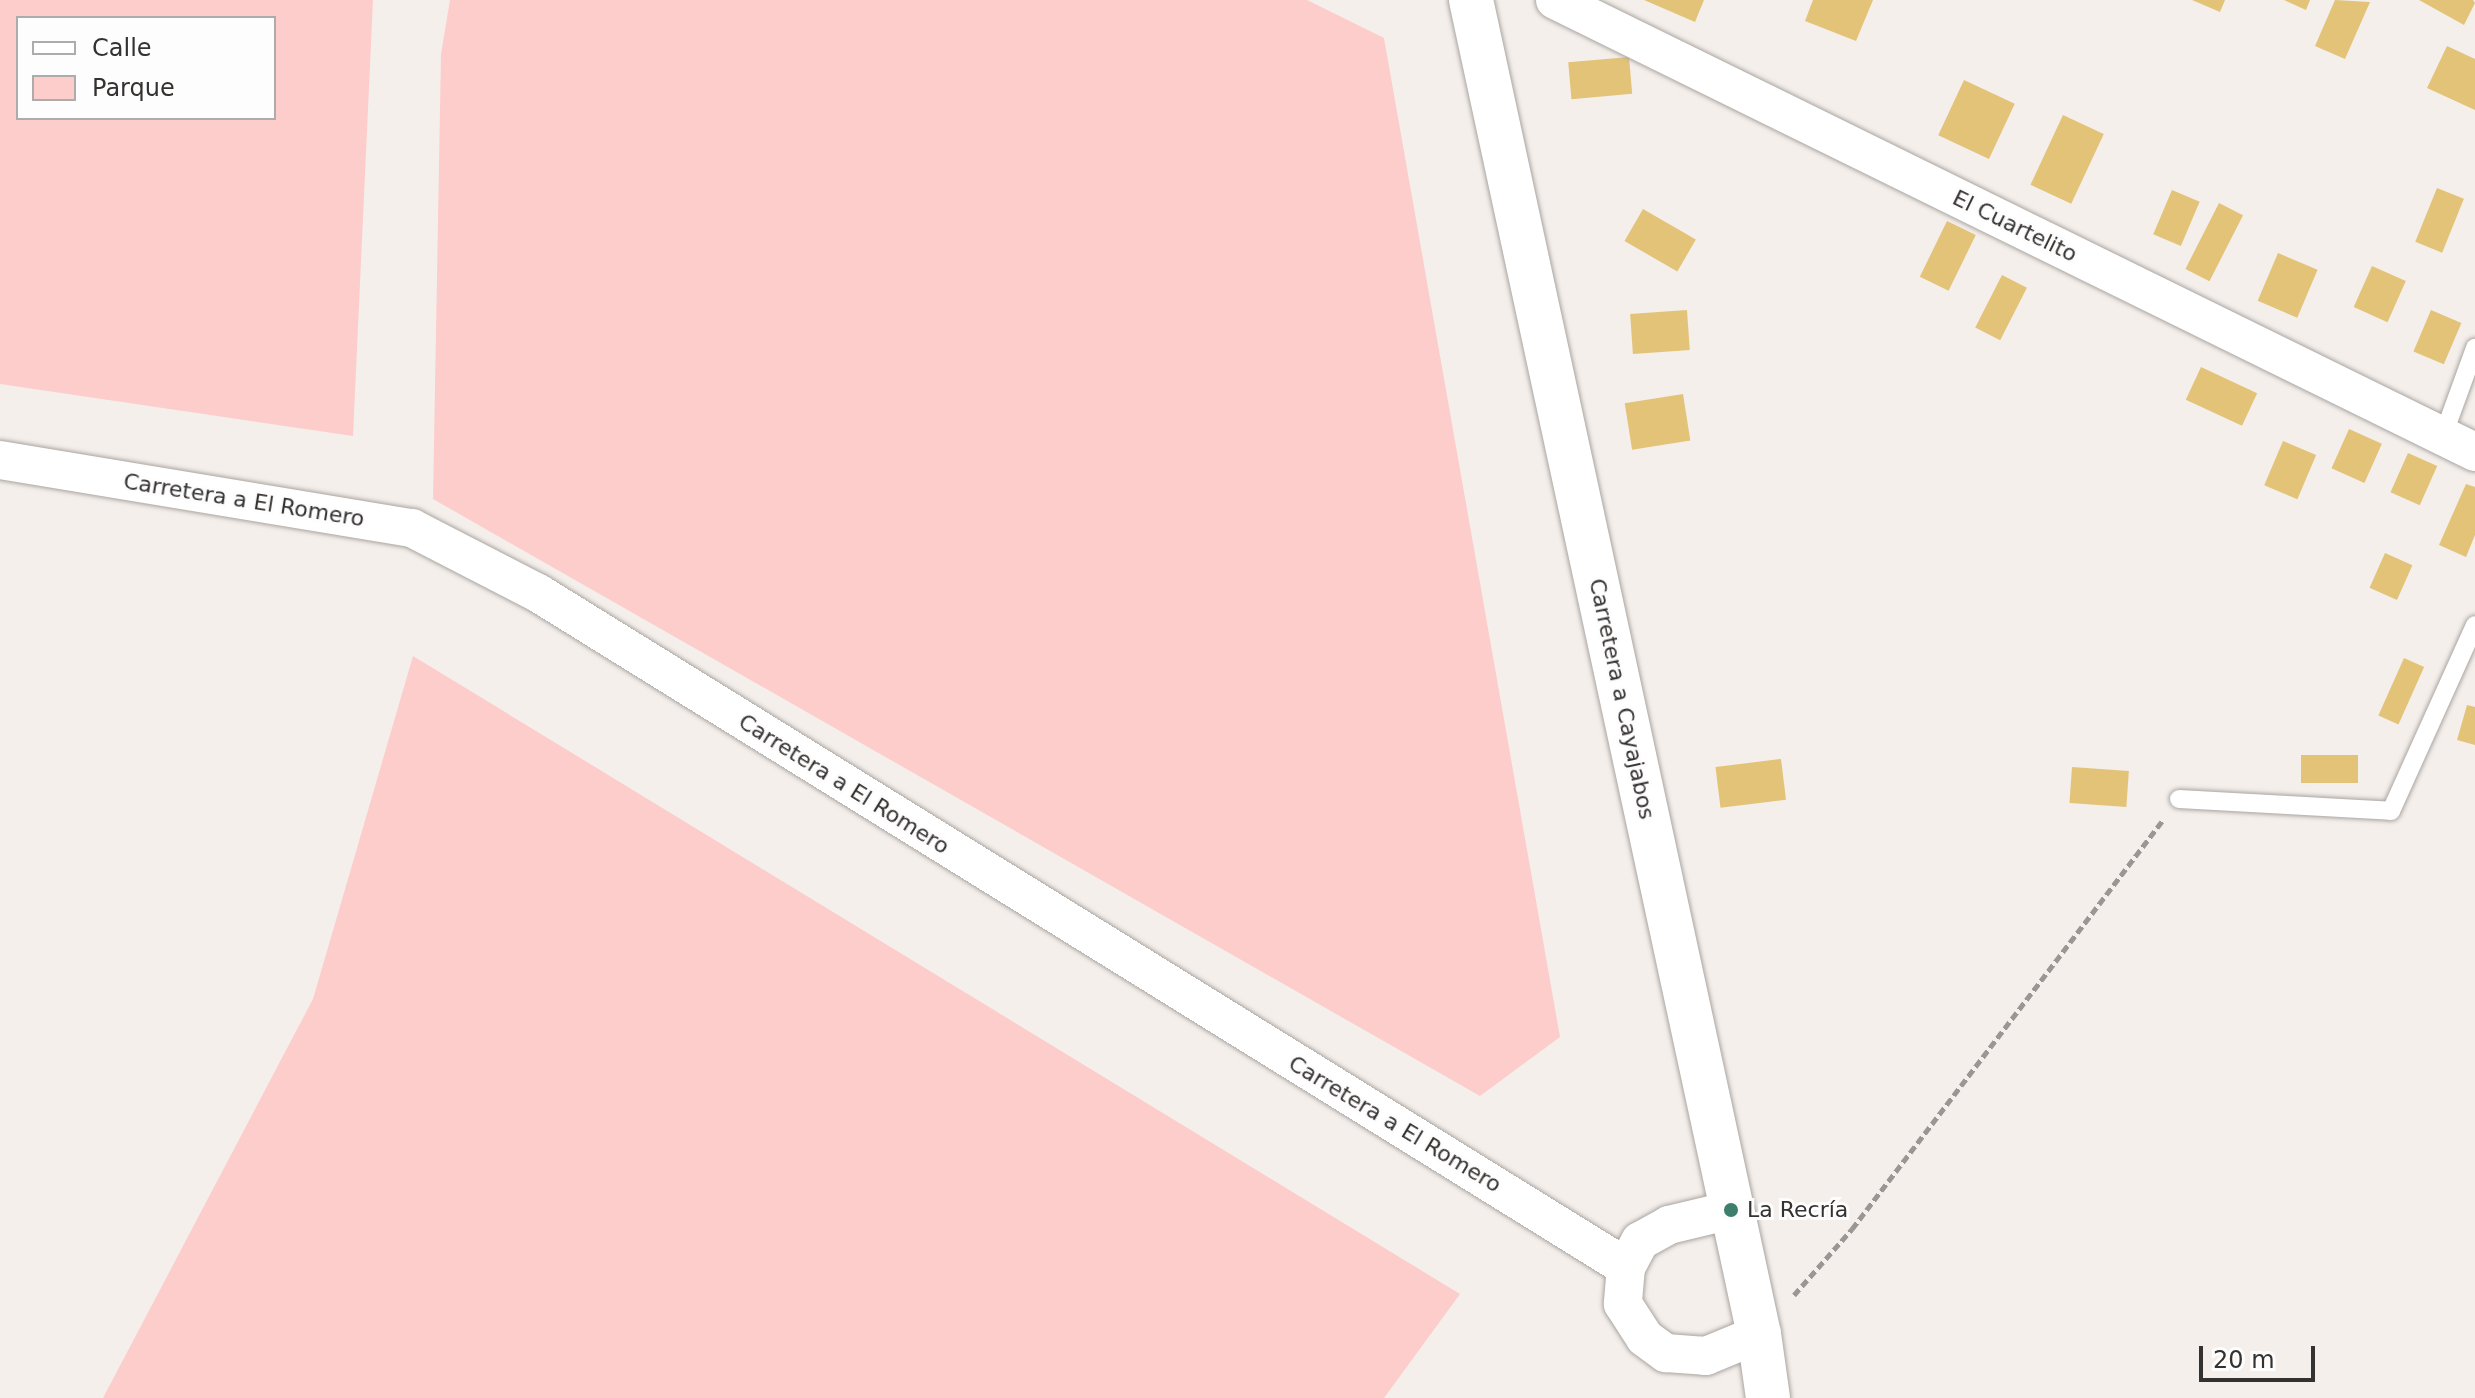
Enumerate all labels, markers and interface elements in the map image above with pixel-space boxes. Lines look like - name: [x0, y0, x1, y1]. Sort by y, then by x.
- legend: [16, 16, 276, 120]
- text: Calle: [92, 34, 152, 62]
- text: Parque: [92, 74, 175, 102]
- street label: El Cuartelito: [1948, 184, 2082, 268]
- street label: Carretera a El Romero: [122, 468, 366, 532]
- street label: Carretera a Cayajabos: [1584, 576, 1660, 822]
- street label: Carretera a El Romero: [734, 708, 954, 860]
- street label: Carretera a El Romero: [1284, 1050, 1506, 1198]
- place label: La Recría: [1747, 1197, 1848, 1223]
- marker: La Recría: [1722, 1201, 1740, 1219]
- scale bar: [2203, 1330, 2319, 1380]
- text: 20 m: [2213, 1346, 2275, 1374]

